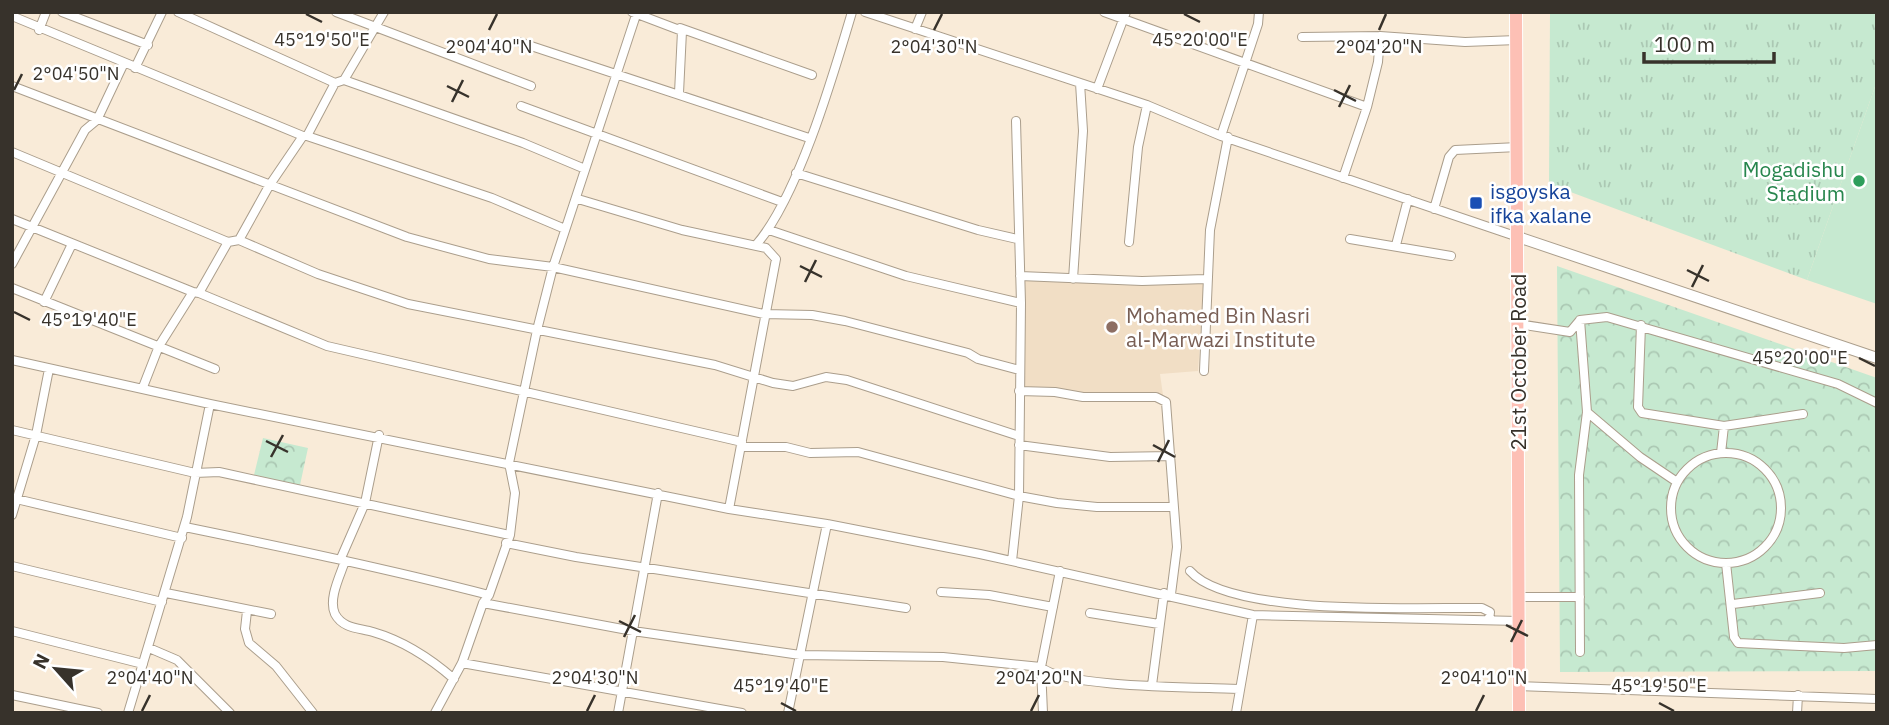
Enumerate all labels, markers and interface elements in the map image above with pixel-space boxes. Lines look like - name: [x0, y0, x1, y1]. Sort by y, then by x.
- scale bar: [1644, 21, 1773, 65]
- text: 45°19'50"E: [274, 28, 370, 51]
- text: 45°20'00"E: [1152, 28, 1248, 51]
- text: 100 m: [1654, 30, 1715, 58]
- text: 2°04'40"N: [445, 35, 533, 58]
- text: 2°04'30"N: [890, 35, 978, 58]
- text: 2°04'20"N: [1335, 35, 1423, 58]
- text: 2°04'50"N: [32, 62, 120, 85]
- place label: Mogadishu Stadium: [1742, 155, 1845, 207]
- marker: Mogadishu Stadium: [1851, 173, 1867, 189]
- place label: isgoyska ifka xalane: [1490, 177, 1591, 229]
- marker: isgoyska ifka xalane: [1468, 195, 1484, 211]
- street label: 21st October Road: [1504, 274, 1532, 450]
- place label: Mohamed Bin Nasri al-Marwazi Institute: [1126, 301, 1315, 353]
- text: 45°19'40"E: [41, 308, 137, 331]
- marker: Mohamed Bin Nasri al-Marwazi Institute: [1104, 319, 1120, 335]
- text: 45°20'00"E: [1752, 346, 1848, 369]
- north arrow: [21, 634, 91, 704]
- text: N: [27, 650, 55, 673]
- text: 2°04'40"N: [106, 666, 194, 689]
- text: 2°04'30"N: [551, 666, 639, 689]
- text: 2°04'20"N: [995, 666, 1083, 689]
- text: 2°04'10"N: [1440, 666, 1528, 689]
- text: 45°19'40"E: [733, 674, 829, 697]
- text: 45°19'50"E: [1611, 674, 1707, 697]

